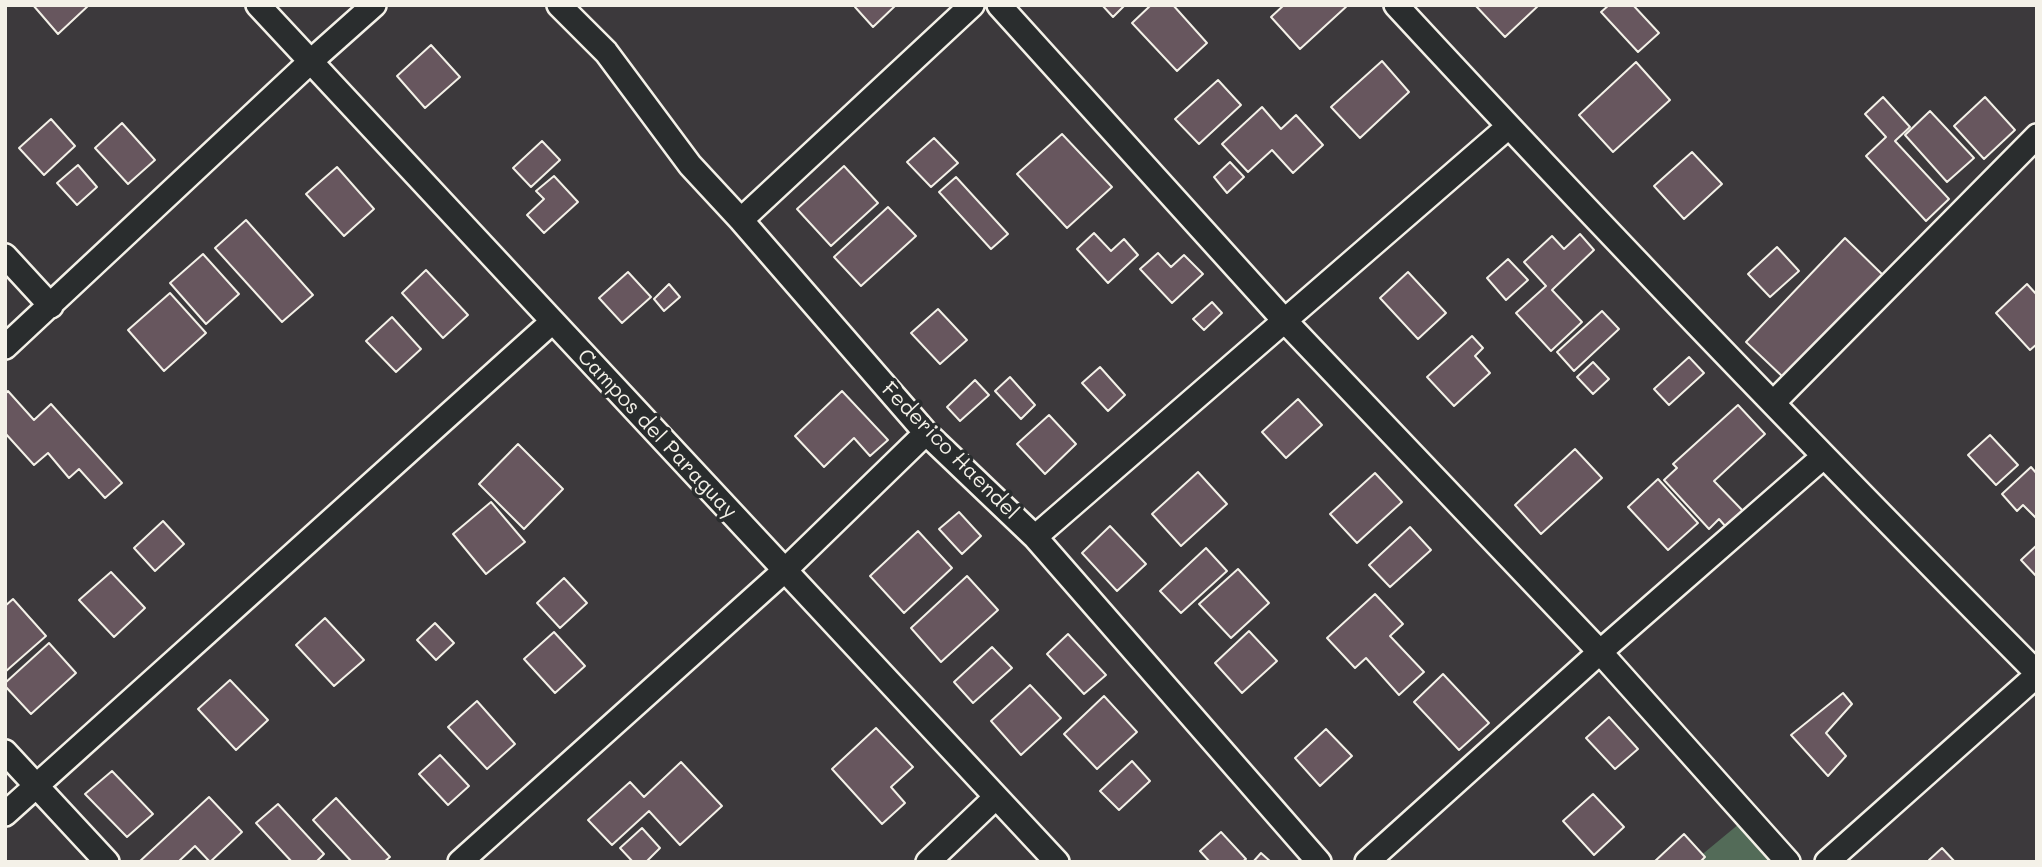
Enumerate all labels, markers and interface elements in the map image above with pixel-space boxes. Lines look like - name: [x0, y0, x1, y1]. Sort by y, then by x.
- street label: Campos del Paraguay: [572, 344, 742, 524]
- street label: Federico Haendel: [876, 377, 1024, 525]

